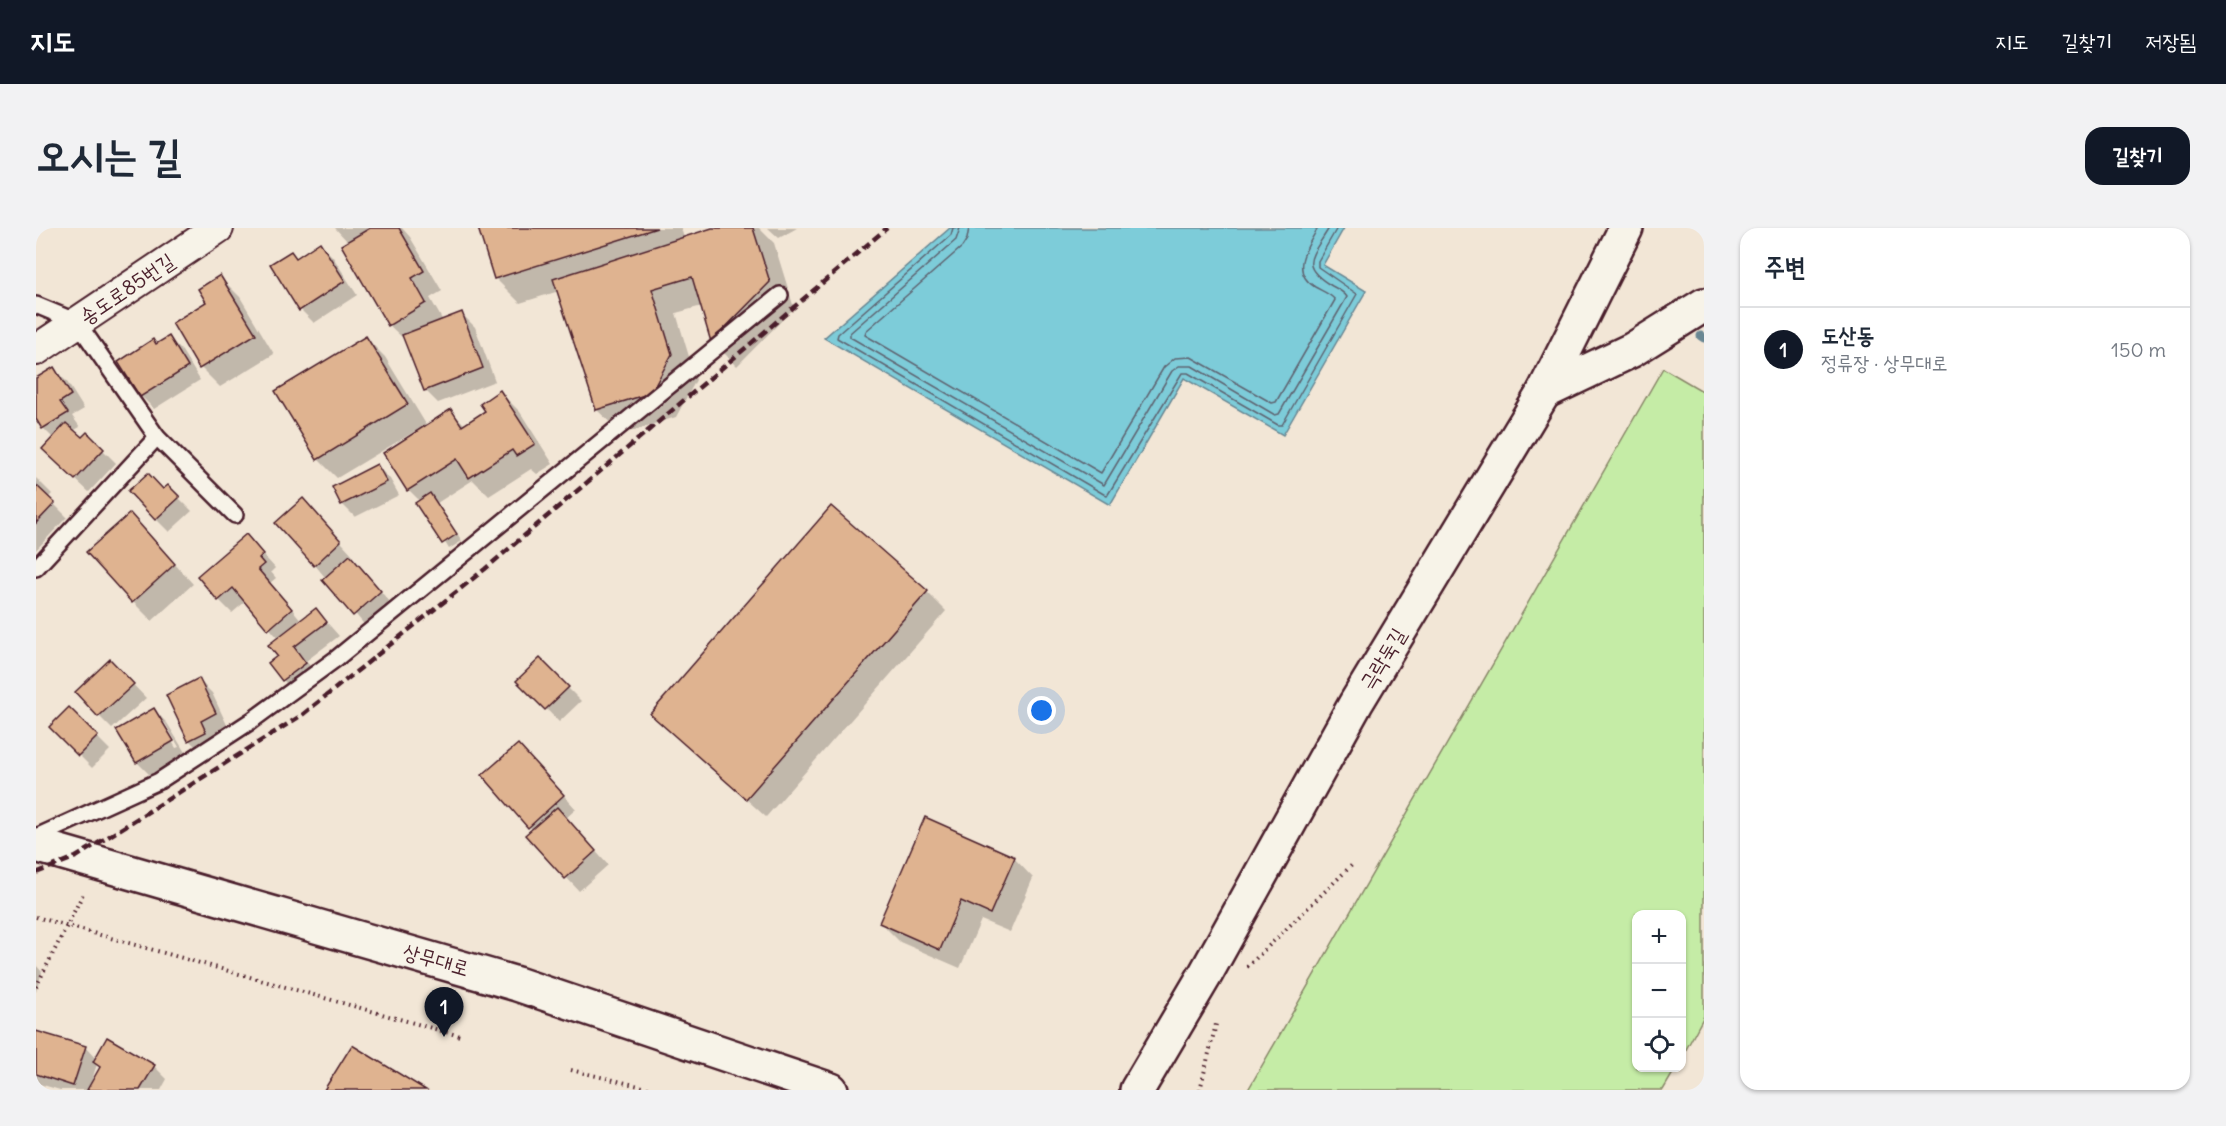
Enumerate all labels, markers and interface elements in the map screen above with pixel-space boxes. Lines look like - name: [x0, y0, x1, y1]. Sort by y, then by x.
- text: 지도: [30, 23, 75, 59]
- text: 지도: [1995, 28, 2029, 55]
- text: 길찾기: [2062, 28, 2112, 55]
- text: 저장됨: [2145, 28, 2196, 55]
- button: 길찾기: [2085, 127, 2190, 185]
- text: 오시는 길: [36, 129, 181, 181]
- street label: 송도로85번길: [74, 247, 179, 330]
- text: 주변: [1764, 250, 1806, 283]
- text: 도산동: [1821, 321, 1874, 349]
- text: 1: [1780, 337, 1787, 362]
- text: 150 m: [2111, 337, 2166, 362]
- text: 정류장 · 상무대로: [1821, 350, 1948, 375]
- street label: 극락둑길: [1354, 623, 1412, 695]
- your location: [1027, 696, 1056, 725]
- map controls: [1632, 910, 1686, 1072]
- button: +: [1632, 910, 1686, 964]
- street label: 상무대로: [400, 937, 472, 982]
- button: −: [1632, 964, 1686, 1018]
- pin: 1: [424, 988, 464, 1037]
- button: locate: [1632, 1018, 1686, 1072]

